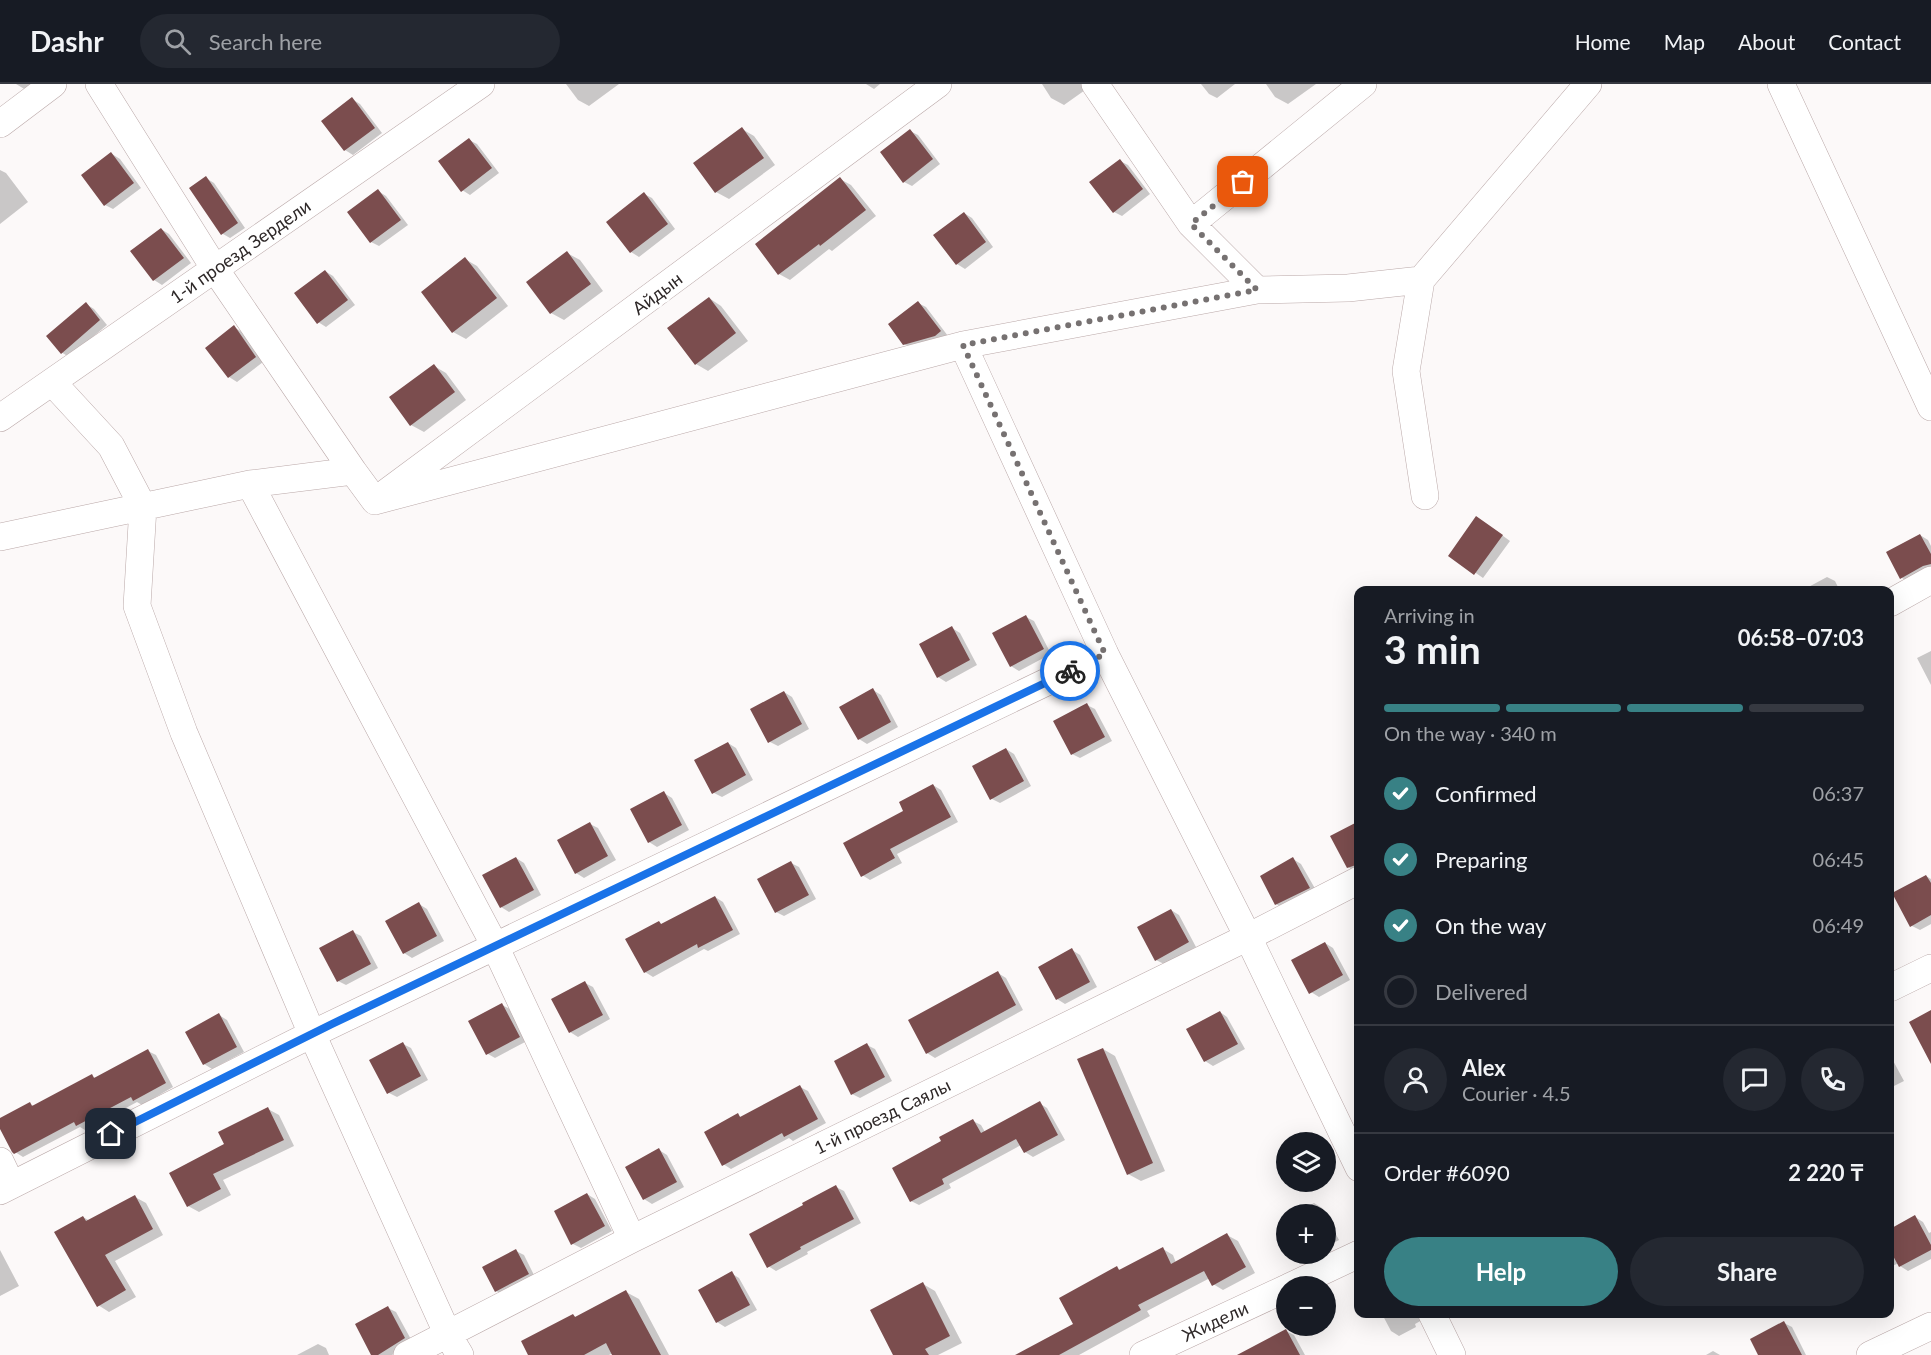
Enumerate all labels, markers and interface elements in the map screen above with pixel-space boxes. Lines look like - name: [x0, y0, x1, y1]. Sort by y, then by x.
- search box: [140, 14, 560, 68]
- text: Dashr: [30, 24, 104, 58]
- icon: search: [161, 25, 194, 58]
- text: Search here: [209, 28, 322, 55]
- text: Home: [1575, 29, 1631, 54]
- text: Map: [1664, 29, 1705, 54]
- text: About: [1738, 29, 1795, 54]
- text: Contact: [1828, 29, 1901, 54]
- pin: [1217, 156, 1268, 207]
- icon: bag: [1226, 165, 1259, 198]
- street label: 1-й проезд Зердели: [165, 194, 315, 308]
- street label: Айдын: [628, 267, 686, 319]
- text: Arriving in: [1384, 603, 1475, 627]
- text: 06:58–07:03: [1738, 624, 1864, 651]
- text: 3 min: [1384, 626, 1481, 672]
- courier: [1040, 641, 1100, 701]
- icon: bike: [1054, 655, 1087, 688]
- text: On the way · 340 m: [1384, 721, 1557, 745]
- icon: check: [1384, 777, 1417, 810]
- text: Confirmed: [1435, 780, 1537, 807]
- text: 06:37: [1813, 781, 1864, 805]
- icon: check: [1384, 843, 1417, 876]
- text: Preparing: [1435, 846, 1527, 873]
- text: 06:45: [1813, 847, 1864, 871]
- icon: check: [1384, 909, 1417, 942]
- text: On the way: [1435, 912, 1546, 939]
- text: 06:49: [1813, 913, 1864, 937]
- text: Delivered: [1435, 978, 1528, 1005]
- button: person: [1384, 1048, 1447, 1111]
- button: chat: [1723, 1048, 1786, 1111]
- button: phone: [1801, 1048, 1864, 1111]
- text: Alex: [1462, 1054, 1506, 1081]
- street label: 1-й проезд Саялы: [810, 1073, 954, 1159]
- text: Courier · 4.5: [1462, 1081, 1571, 1105]
- pin: [85, 1108, 136, 1159]
- icon: home: [94, 1117, 127, 1150]
- map controls: [1276, 1132, 1336, 1336]
- button: layers: [1276, 1132, 1336, 1192]
- text: Order #6090: [1384, 1159, 1510, 1186]
- text: 2 220 ₸: [1788, 1159, 1864, 1186]
- button: +: [1276, 1204, 1336, 1264]
- button: Help: [1384, 1237, 1618, 1306]
- button: Share: [1630, 1237, 1864, 1306]
- button: −: [1276, 1276, 1336, 1336]
- street label: Жидели: [1179, 1296, 1251, 1346]

